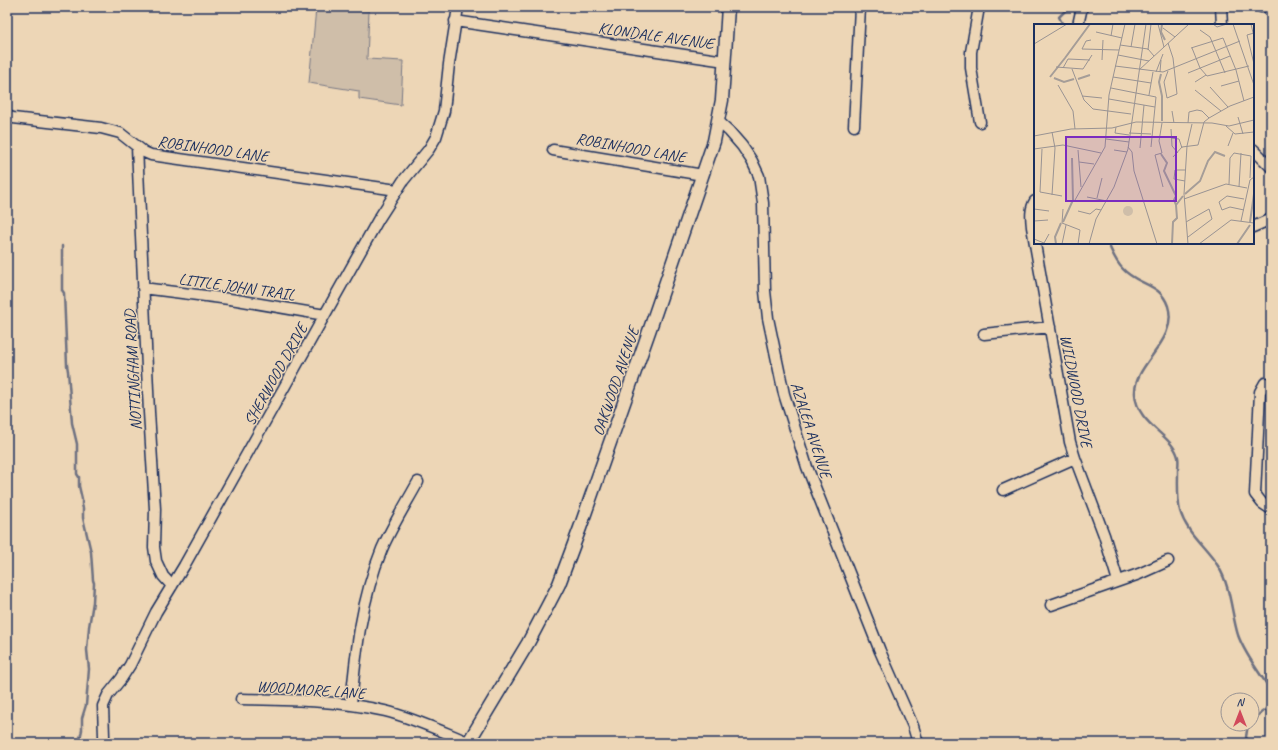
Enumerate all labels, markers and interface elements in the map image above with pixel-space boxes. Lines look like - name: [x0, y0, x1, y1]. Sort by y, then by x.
- street label: KLONDALE AVENUE: [597, 18, 717, 54]
- inset map: [1034, 24, 1254, 244]
- street label: ROBINHOOD LANE: [574, 128, 690, 168]
- street label: ROBINHOOD LANE: [156, 131, 272, 167]
- street label: LITTLE JOHN TRAIL: [178, 269, 297, 305]
- street label: NOTTINGHAM ROAD: [120, 307, 146, 431]
- street label: SHERWOOD DRIVE: [240, 318, 313, 429]
- street label: OAKWOOD AVENUE: [588, 322, 645, 438]
- street label: WILDWOOD DRIVE: [1055, 333, 1097, 451]
- street label: AZALEA AVENUE: [786, 380, 837, 483]
- street label: WOODMORE LANE: [256, 676, 368, 704]
- north arrow: [1220, 692, 1260, 732]
- text: N: [1237, 695, 1246, 709]

